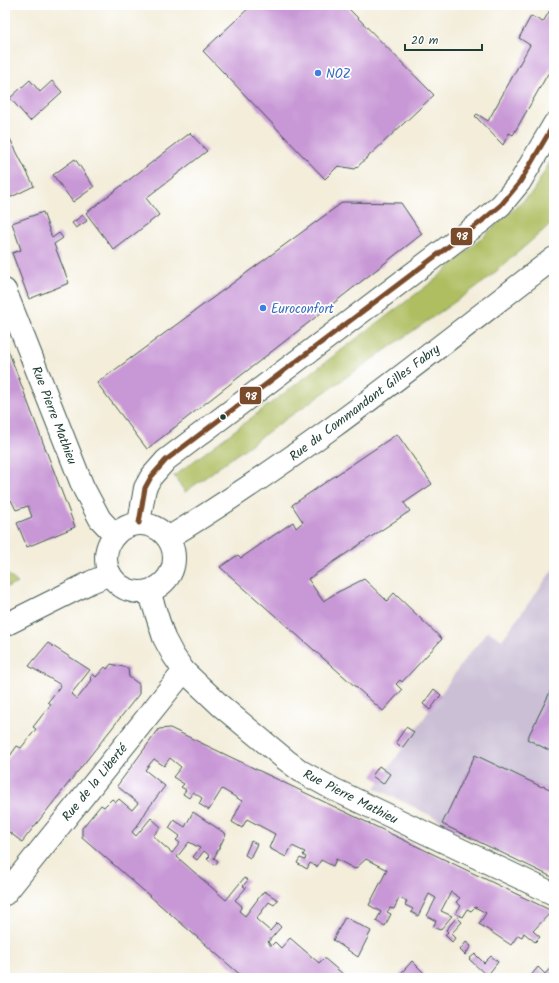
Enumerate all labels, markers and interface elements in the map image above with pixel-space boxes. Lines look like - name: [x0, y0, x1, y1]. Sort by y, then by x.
- scale bar: [405, 26, 482, 52]
- text: 20 m: [411, 31, 439, 50]
- place label: NOZ: [326, 64, 351, 85]
- marker: NOZ: [313, 68, 323, 78]
- line badge: 98: [450, 227, 473, 246]
- text: 98: [456, 228, 469, 246]
- place label: Euroconfort: [271, 299, 335, 320]
- marker: Euroconfort: [258, 303, 268, 313]
- street label: Rue du Commandant Gilles Fabry: [285, 339, 445, 467]
- street label: Rue Pierre Mathieu: [25, 363, 82, 469]
- line badge: 98: [239, 386, 262, 405]
- text: 98: [245, 388, 258, 406]
- unlabelled marker: [218, 412, 228, 422]
- street label: Rue de la Liberté: [57, 738, 134, 826]
- street label: Rue Pierre Mathieu: [299, 764, 402, 831]

